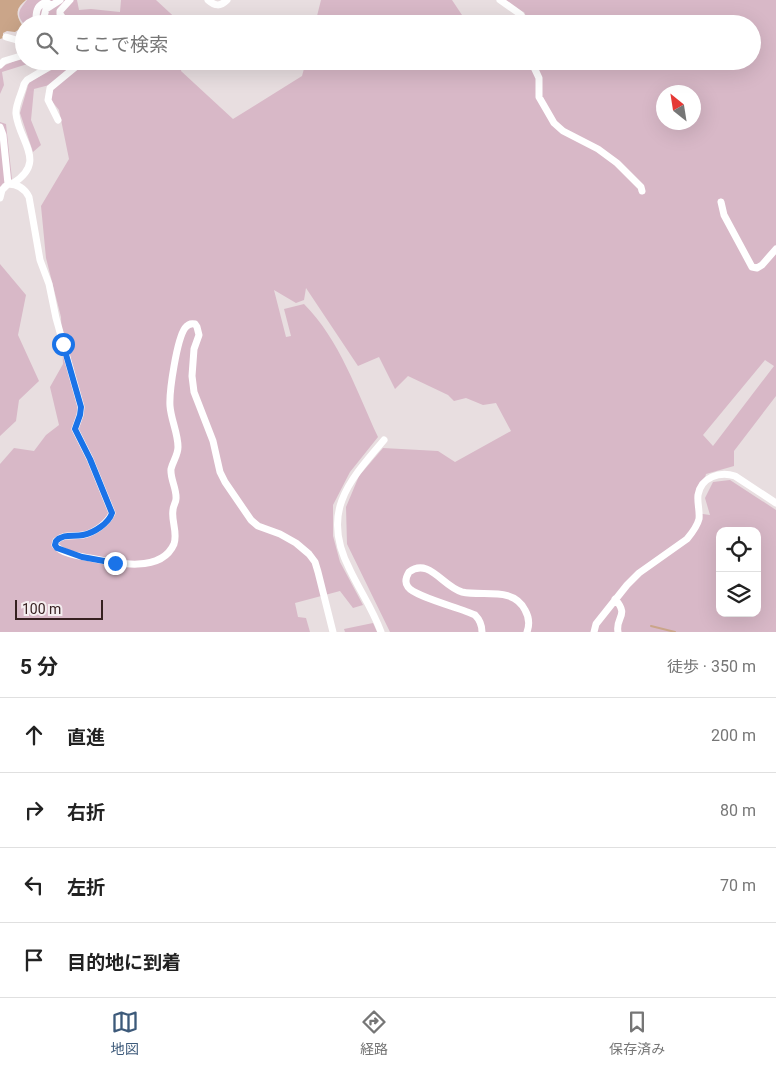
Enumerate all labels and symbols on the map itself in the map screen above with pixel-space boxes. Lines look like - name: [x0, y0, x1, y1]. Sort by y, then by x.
- north arrow: [656, 85, 701, 130]
- route start: [52, 333, 75, 356]
- route end: [104, 552, 127, 575]
- scale bar: [15, 597, 102, 620]

